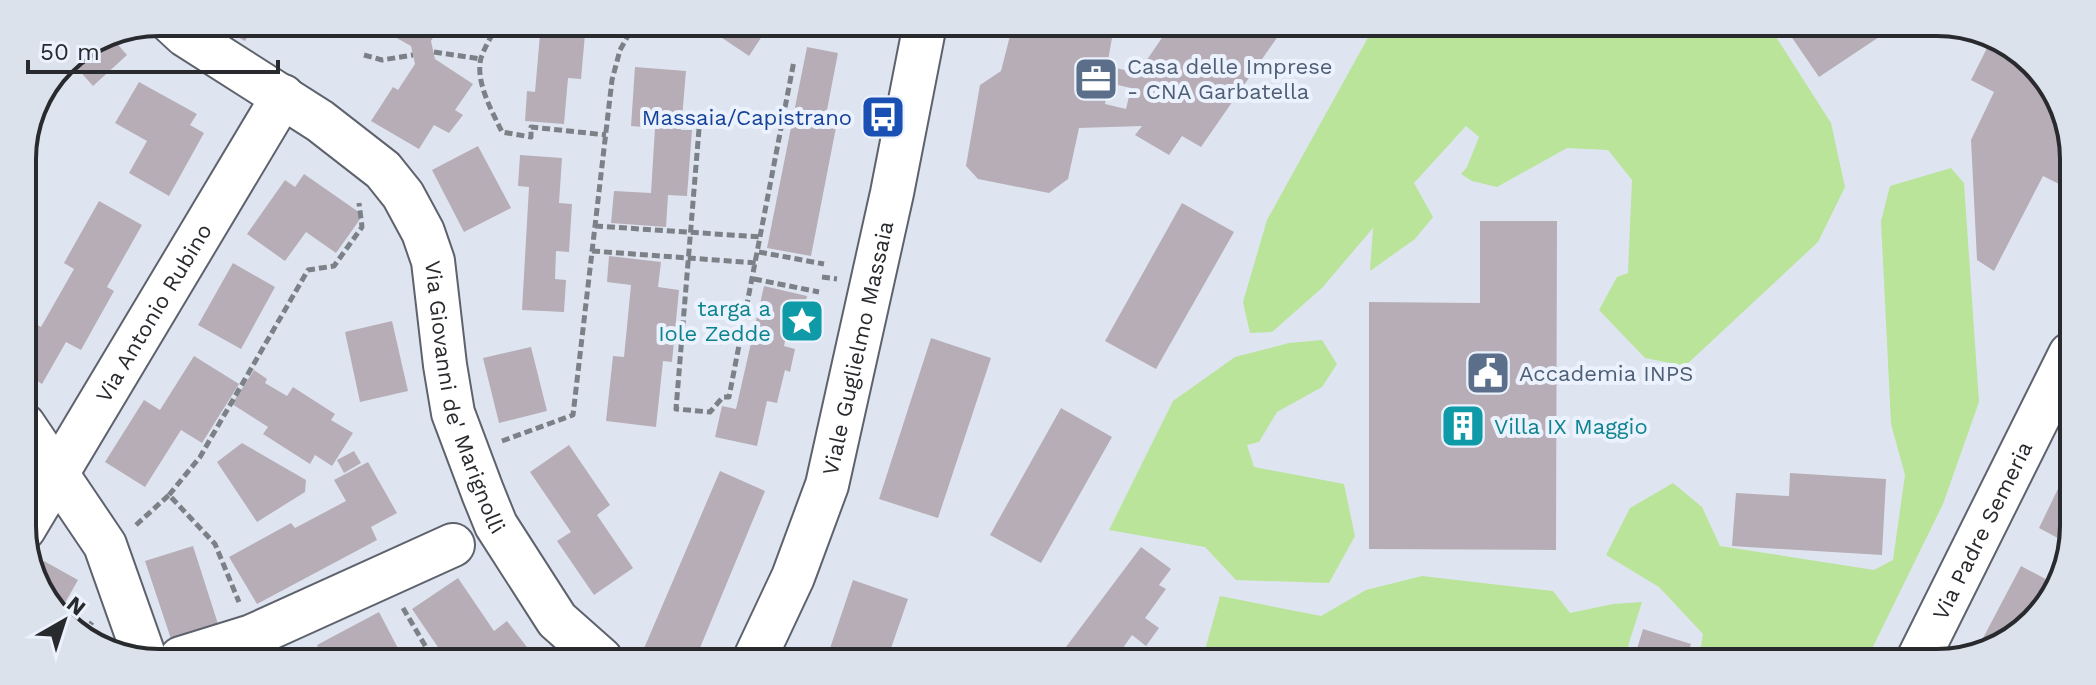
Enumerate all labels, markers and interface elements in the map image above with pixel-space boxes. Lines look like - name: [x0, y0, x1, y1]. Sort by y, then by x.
- scale bar: [28, 24, 278, 74]
- text: 50 m: [40, 38, 100, 66]
- place label: Casa delle Imprese - CNA Garbatella: [1127, 54, 1333, 104]
- office icon: Casa delle Imprese - CNA Garbatella: [1072, 55, 1120, 103]
- bus stop icon: Massaia/Capistrano: [859, 93, 907, 141]
- place label: Massaia/Capistrano: [642, 105, 852, 130]
- street label: Via Antonio Rubino: [91, 219, 217, 407]
- street label: Viale Guglielmo Massaia: [818, 219, 898, 478]
- street label: Via Giovanni de' Marignolli: [420, 259, 510, 538]
- place label: targa a Iole Zedde: [658, 296, 771, 346]
- place icon: targa a Iole Zedde: [778, 297, 826, 345]
- public building icon: Accademia INPS: [1464, 349, 1512, 397]
- place label: Accademia INPS: [1519, 361, 1693, 386]
- building icon: Villa IX Maggio: [1439, 402, 1487, 450]
- place label: Villa IX Maggio: [1494, 414, 1648, 439]
- street label: Via Padre Semeria: [1928, 438, 2037, 624]
- north arrow: [24, 581, 104, 661]
- text: N: [62, 591, 90, 621]

